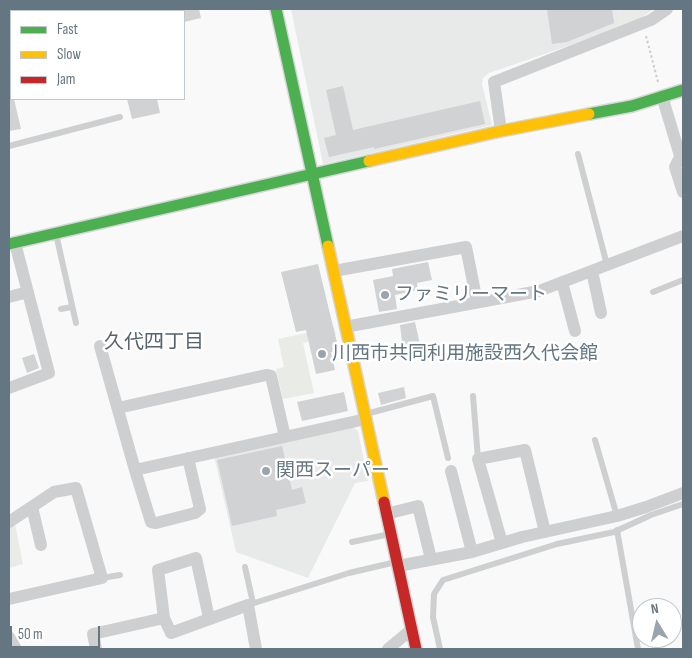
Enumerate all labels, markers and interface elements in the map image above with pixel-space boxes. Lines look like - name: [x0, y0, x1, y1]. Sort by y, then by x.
- legend: [10, 10, 185, 100]
- text: Fast: [57, 20, 78, 39]
- text: Slow: [57, 45, 81, 64]
- text: Jam: [57, 70, 75, 89]
- place label: ファミリーマート: [395, 284, 547, 306]
- marker: ファミリーマート: [379, 289, 391, 301]
- district label: 久代四丁目: [104, 331, 204, 355]
- place label: 川西市共同利用施設西久代会館: [332, 343, 598, 365]
- marker: 川西市共同利用施設西久代会館: [316, 348, 328, 360]
- place label: 関西スーパー: [276, 460, 390, 482]
- marker: 関西スーパー: [260, 465, 272, 477]
- north arrow: [632, 598, 682, 648]
- text: N: [650, 600, 660, 618]
- scale bar: [12, 616, 102, 648]
- text: 50 m: [18, 625, 43, 644]

